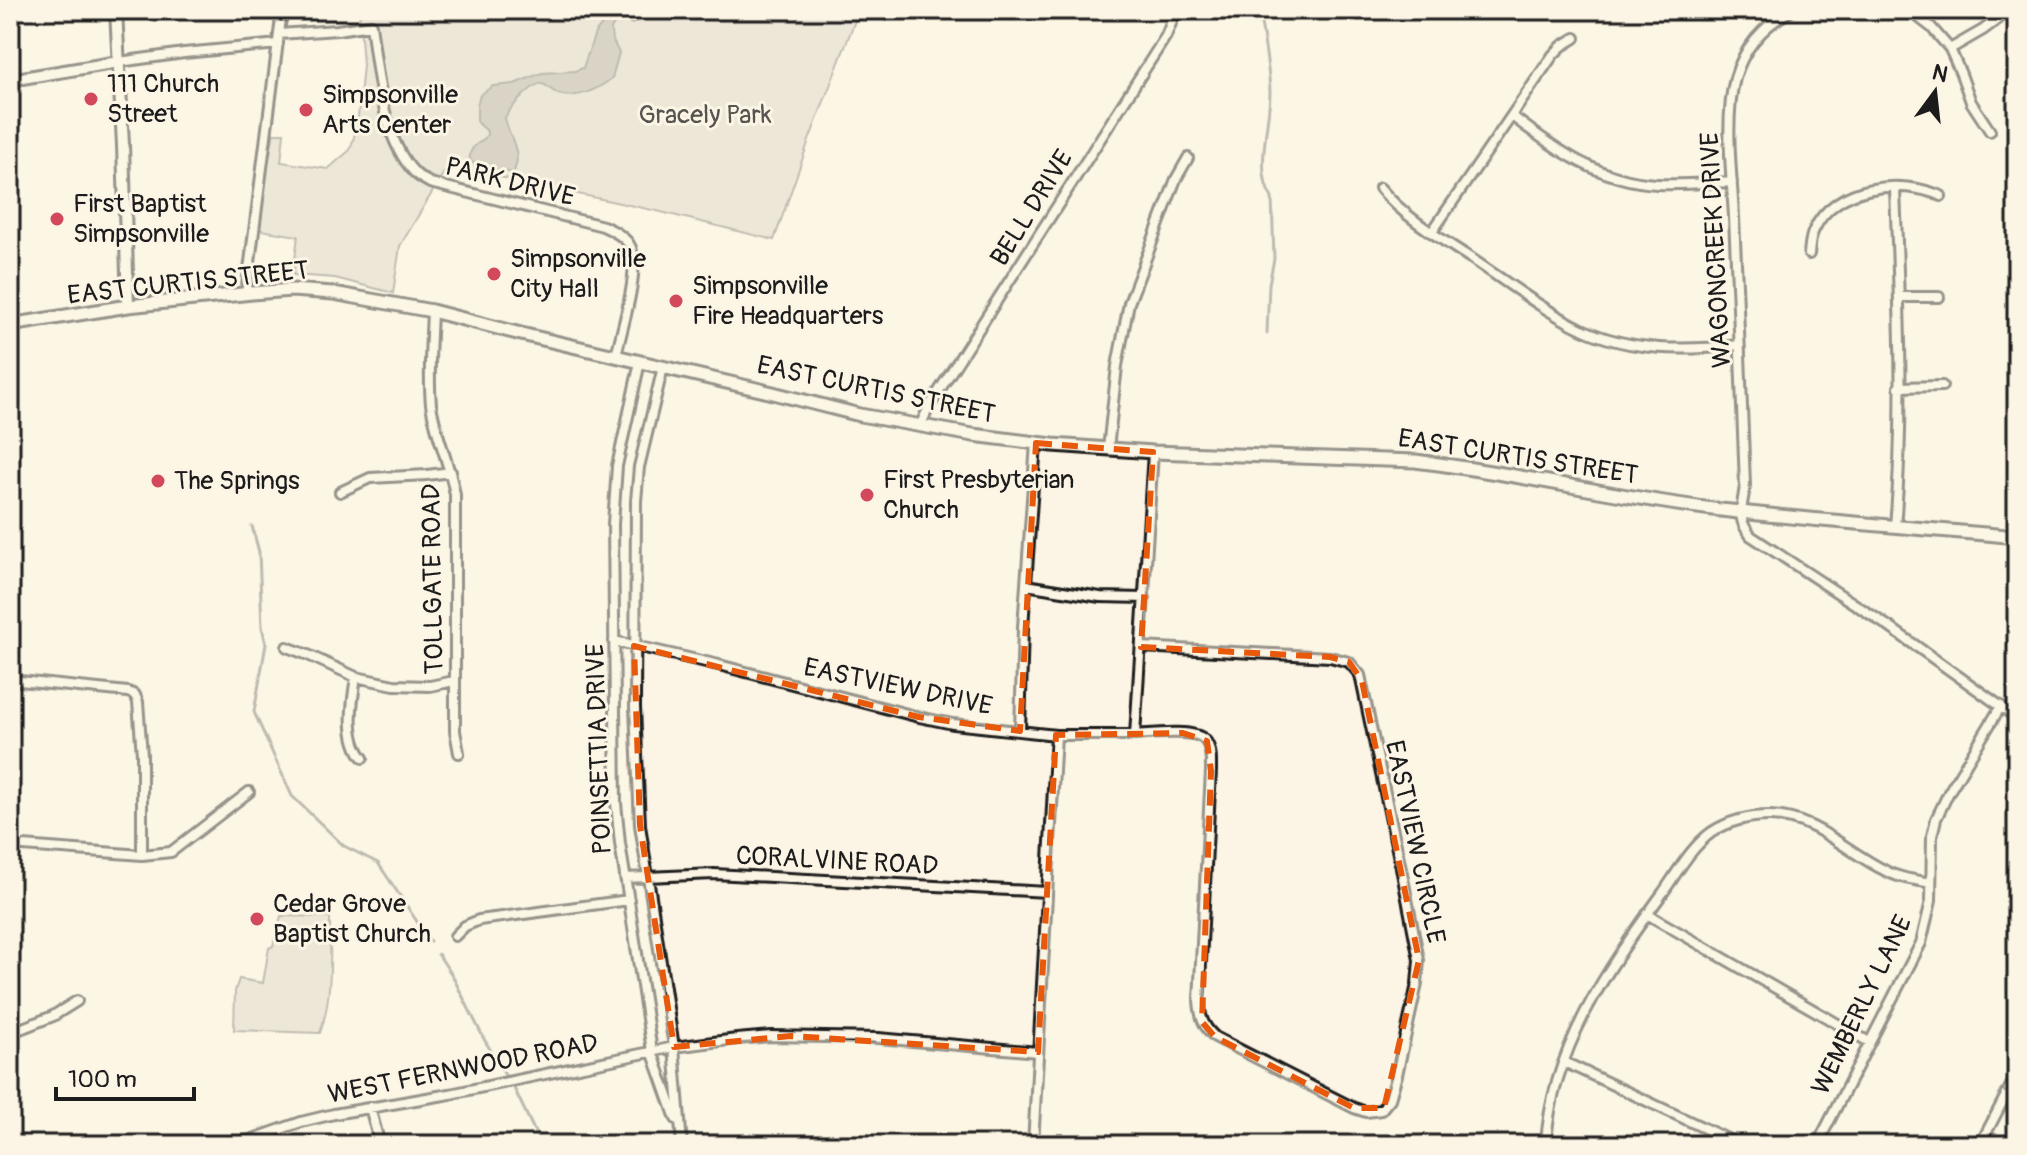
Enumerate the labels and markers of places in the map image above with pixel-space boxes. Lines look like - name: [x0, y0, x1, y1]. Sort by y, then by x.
- place label: 111 Church Street: [107, 68, 219, 130]
- place label: Simpsonville Arts Center: [322, 79, 458, 141]
- marker: 111 Church Street: [82, 90, 100, 108]
- marker: Simpsonville Arts Center: [297, 101, 315, 119]
- place label: First Baptist Simpsonville: [73, 188, 209, 250]
- marker: First Baptist Simpsonville: [48, 210, 66, 228]
- place label: Simpsonville City Hall: [510, 243, 646, 305]
- marker: Simpsonville City Hall: [485, 265, 503, 283]
- place label: Simpsonville Fire Headquarters: [692, 270, 884, 332]
- marker: Simpsonville Fire Headquarters: [667, 292, 685, 310]
- place label: First Presbyterian Church: [883, 464, 1074, 526]
- place label: The Springs: [174, 465, 300, 497]
- marker: The Springs: [149, 472, 167, 490]
- marker: First Presbyterian Church: [858, 486, 876, 504]
- place label: Cedar Grove Baptist Church: [273, 888, 431, 950]
- marker: Cedar Grove Baptist Church: [248, 910, 266, 928]

